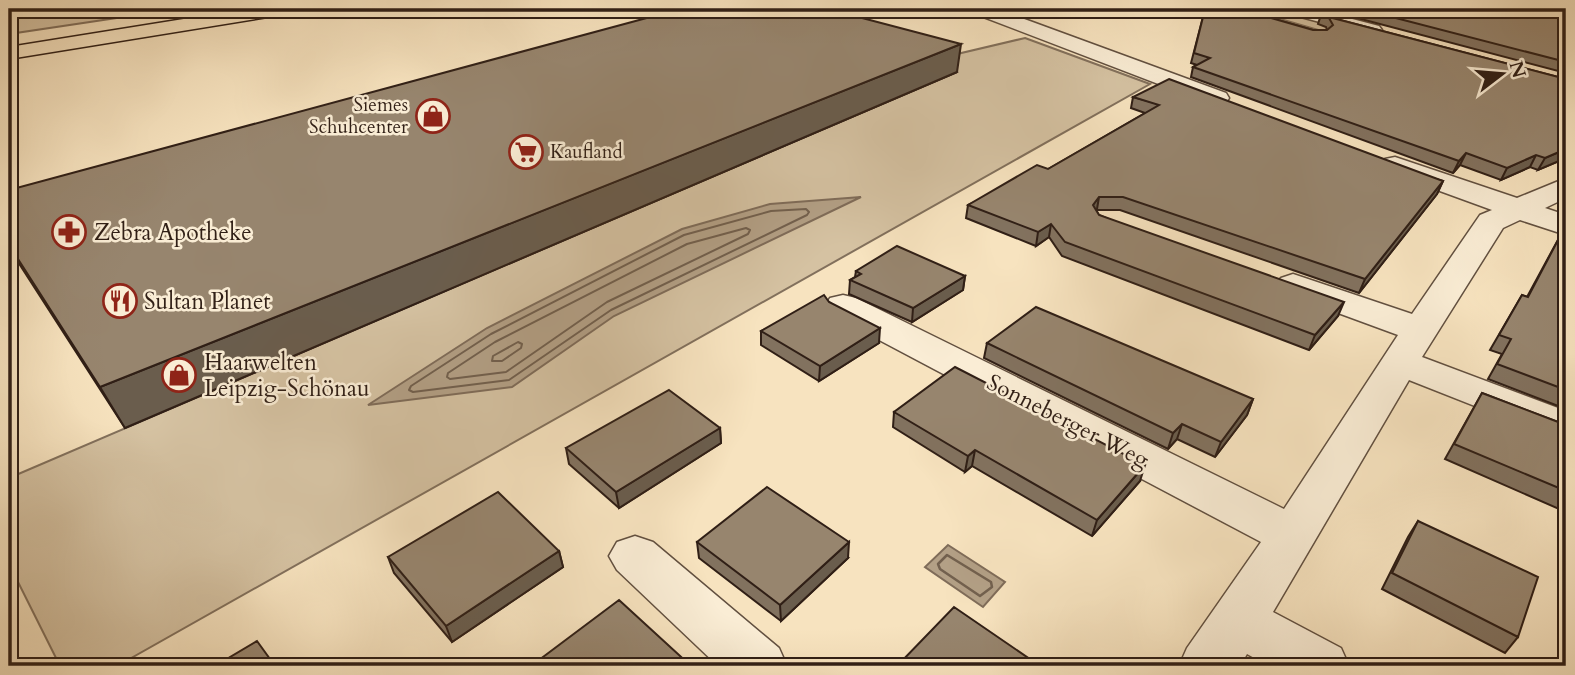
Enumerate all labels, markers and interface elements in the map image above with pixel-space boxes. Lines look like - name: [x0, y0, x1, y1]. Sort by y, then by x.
- north arrow: [1466, 38, 1536, 108]
- text: N: [1503, 58, 1532, 82]
- place label: Siemes Schuhcenter: [309, 92, 408, 140]
- shop icon: Siemes Schuhcenter: [414, 97, 452, 135]
- supermarket icon: Kaufland: [507, 133, 545, 171]
- place label: Kaufland: [550, 139, 623, 165]
- pharmacy icon: Zebra Apotheke: [50, 213, 88, 251]
- place label: Zebra Apotheke: [94, 217, 252, 248]
- restaurant icon: Sultan Planet: [101, 282, 139, 320]
- place label: Sultan Planet: [144, 286, 271, 317]
- place label: Haarwelten Leipzig-Schönau: [204, 347, 370, 404]
- shop icon: Haarwelten Leipzig-Schönau: [160, 356, 198, 394]
- street label: Sonneberger Weg: [981, 367, 1155, 475]

